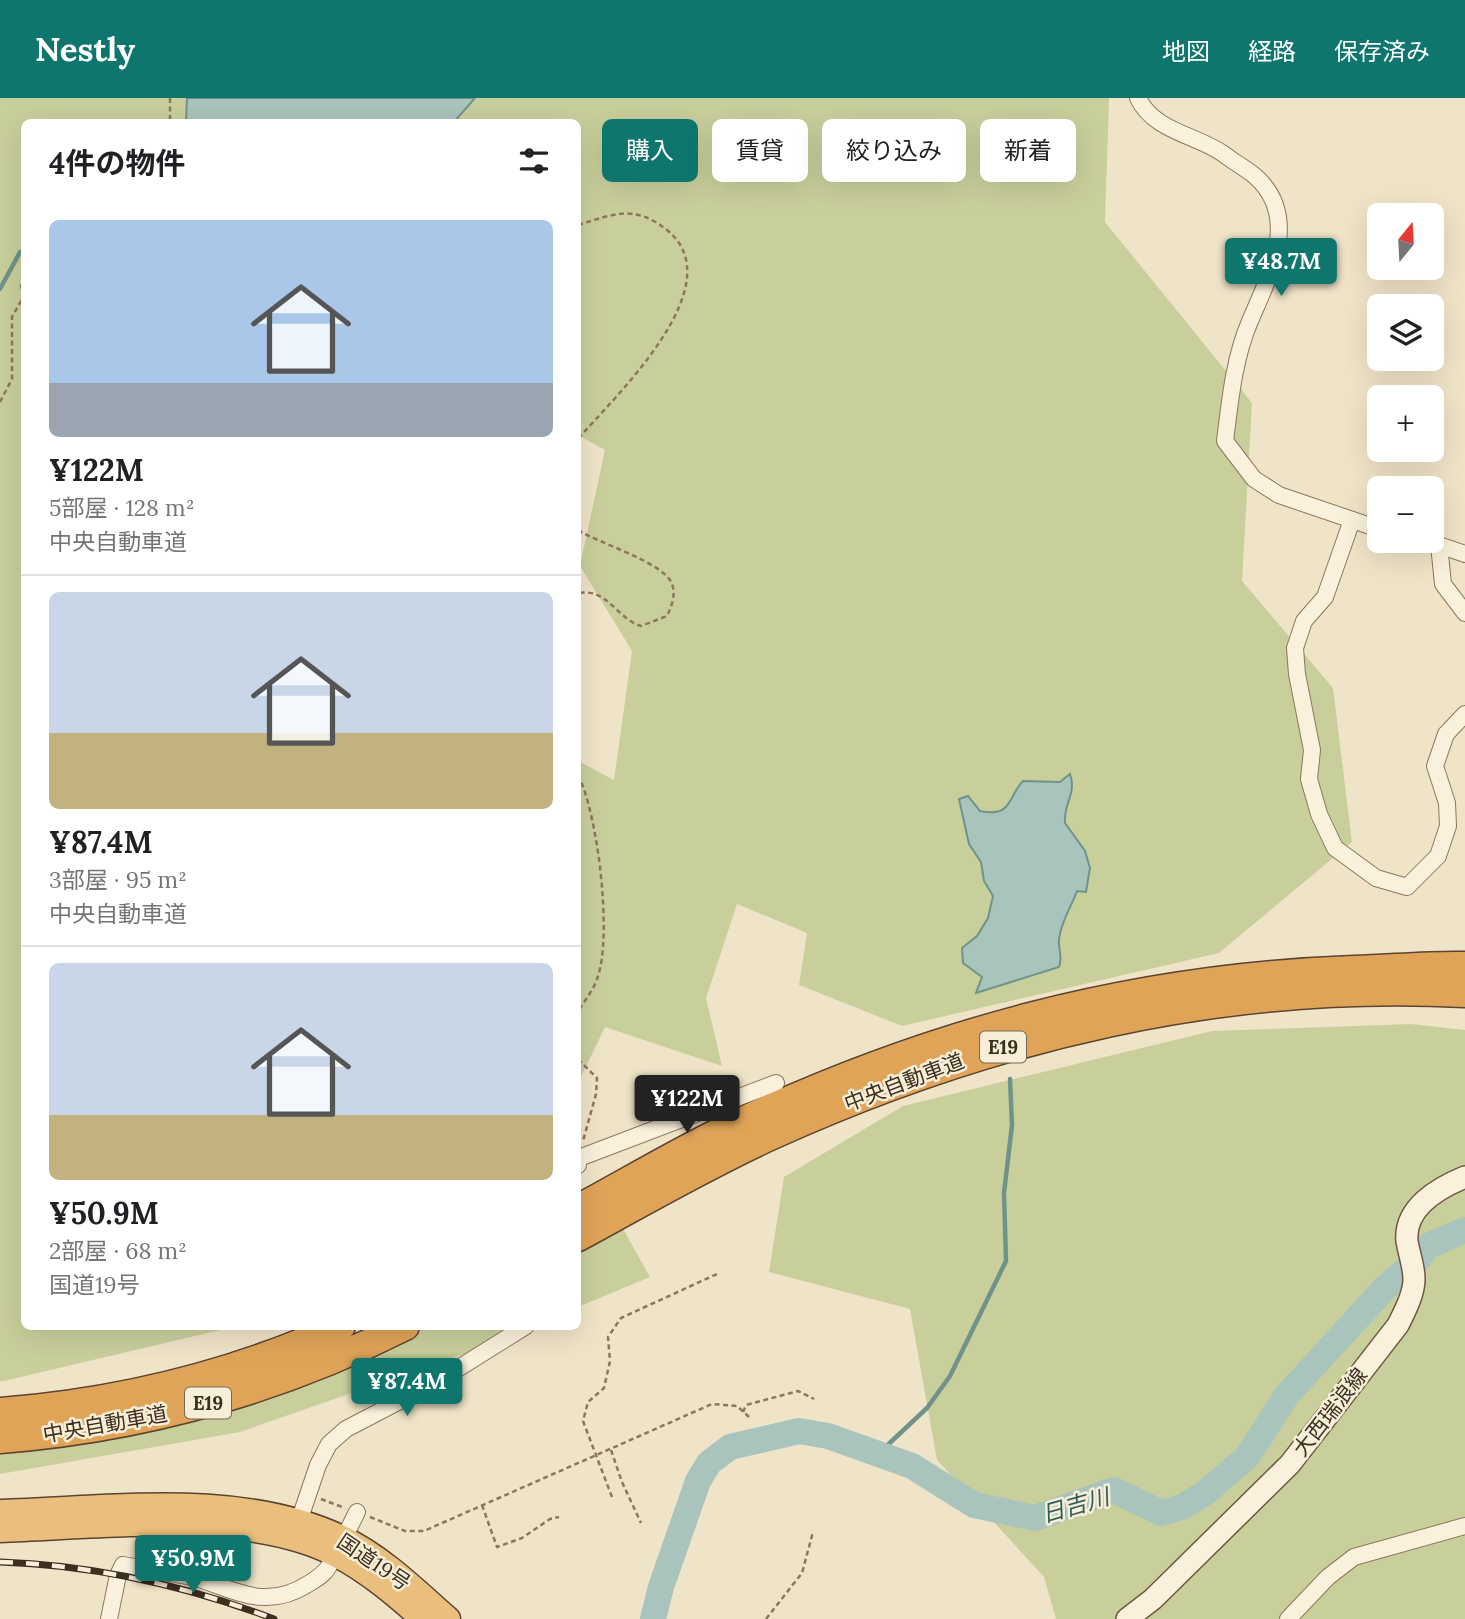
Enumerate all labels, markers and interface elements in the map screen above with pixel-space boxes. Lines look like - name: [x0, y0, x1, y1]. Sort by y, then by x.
- text: Nestly: [35, 28, 135, 70]
- text: 地図: [1162, 36, 1210, 67]
- text: 経路: [1248, 36, 1296, 67]
- text: 保存済み: [1334, 36, 1430, 67]
- chip: 購入: [602, 119, 698, 182]
- chip: 賃貸: [712, 119, 808, 182]
- chip: 絞り込み: [822, 119, 966, 182]
- chip: 新着: [980, 119, 1076, 182]
- icon: filters: [515, 142, 553, 180]
- text: 4件の物件: [49, 144, 185, 182]
- north arrow: [1367, 203, 1444, 280]
- map controls: [1367, 203, 1444, 553]
- pin: ¥48.7M: [1224, 238, 1338, 298]
- text: ¥48.7M: [1241, 246, 1321, 275]
- icon: home: [238, 266, 364, 392]
- button: layers: [1367, 294, 1444, 371]
- button: +: [1367, 385, 1444, 462]
- text: ¥122M: [49, 451, 144, 489]
- button: −: [1367, 476, 1444, 553]
- text: 5部屋 · 128 m²: [49, 493, 195, 522]
- text: 中央自動車道: [49, 527, 187, 556]
- icon: home: [238, 638, 364, 764]
- text: ¥87.4M: [49, 823, 153, 861]
- text: 3部屋 · 95 m²: [49, 865, 187, 894]
- text: 中央自動車道: [49, 899, 187, 928]
- icon: home: [238, 1009, 364, 1135]
- road number: E19: [980, 1032, 1026, 1063]
- street label: 中央自動車道: [840, 1047, 968, 1117]
- pin: ¥122M: [638, 1076, 736, 1135]
- text: ¥122M: [651, 1083, 723, 1112]
- text: ¥50.9M: [49, 1194, 159, 1232]
- text: 2部屋 · 68 m²: [49, 1236, 187, 1265]
- text: 国道19号: [49, 1270, 140, 1299]
- pin: ¥87.4M: [350, 1358, 464, 1418]
- street label: 大西瑞浪線: [1287, 1362, 1373, 1462]
- text: ¥87.4M: [367, 1366, 447, 1395]
- road number: E19: [185, 1387, 231, 1418]
- street label: 中央自動車道: [41, 1400, 169, 1448]
- water label: 日吉川: [1038, 1481, 1115, 1528]
- street label: 国道19号: [332, 1528, 416, 1596]
- pin: ¥50.9M: [136, 1536, 250, 1595]
- text: ¥50.9M: [151, 1543, 235, 1572]

